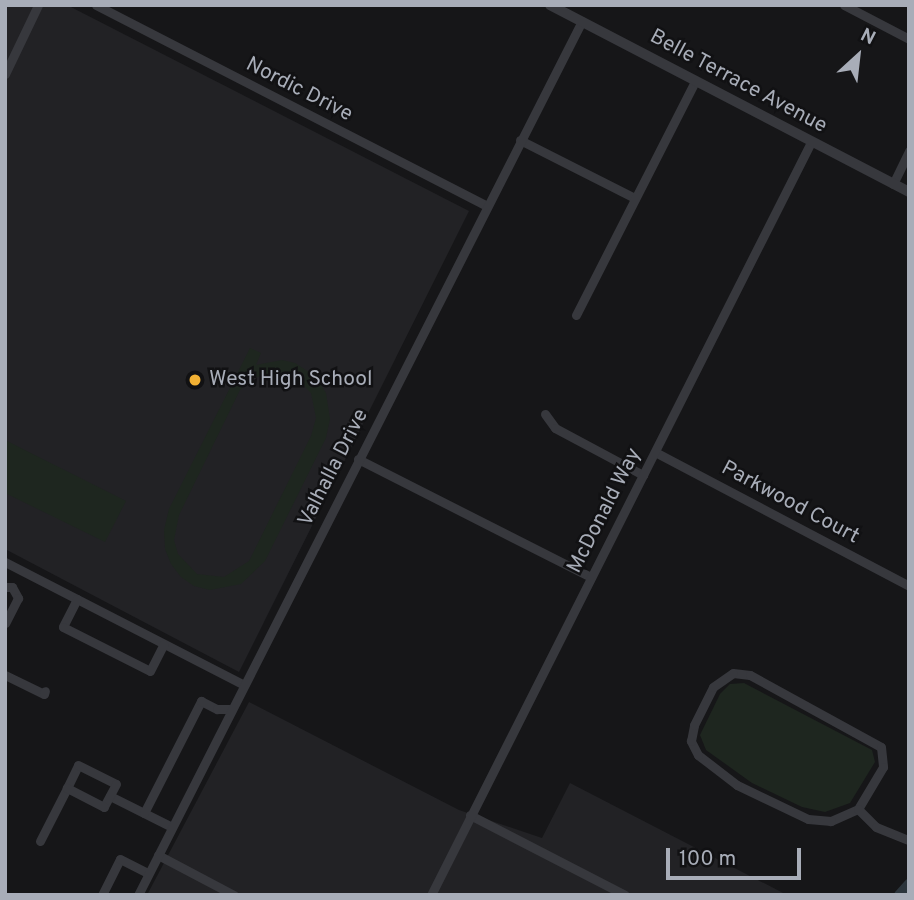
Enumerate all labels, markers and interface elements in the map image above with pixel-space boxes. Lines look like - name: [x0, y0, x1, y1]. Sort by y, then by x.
- north arrow: [823, 21, 893, 91]
- text: N: [856, 23, 879, 51]
- street label: Belle Terrace Avenue: [644, 24, 832, 140]
- street label: Nordic Drive: [241, 52, 357, 128]
- place label: West High School: [209, 367, 373, 393]
- marker: West High School: [187, 372, 203, 388]
- street label: Valhalla Drive: [294, 405, 374, 531]
- street label: McDonald Way: [563, 444, 647, 578]
- street label: Parkwood Court: [717, 456, 863, 550]
- scale bar: [669, 834, 804, 878]
- text: 100 m: [679, 846, 736, 873]

